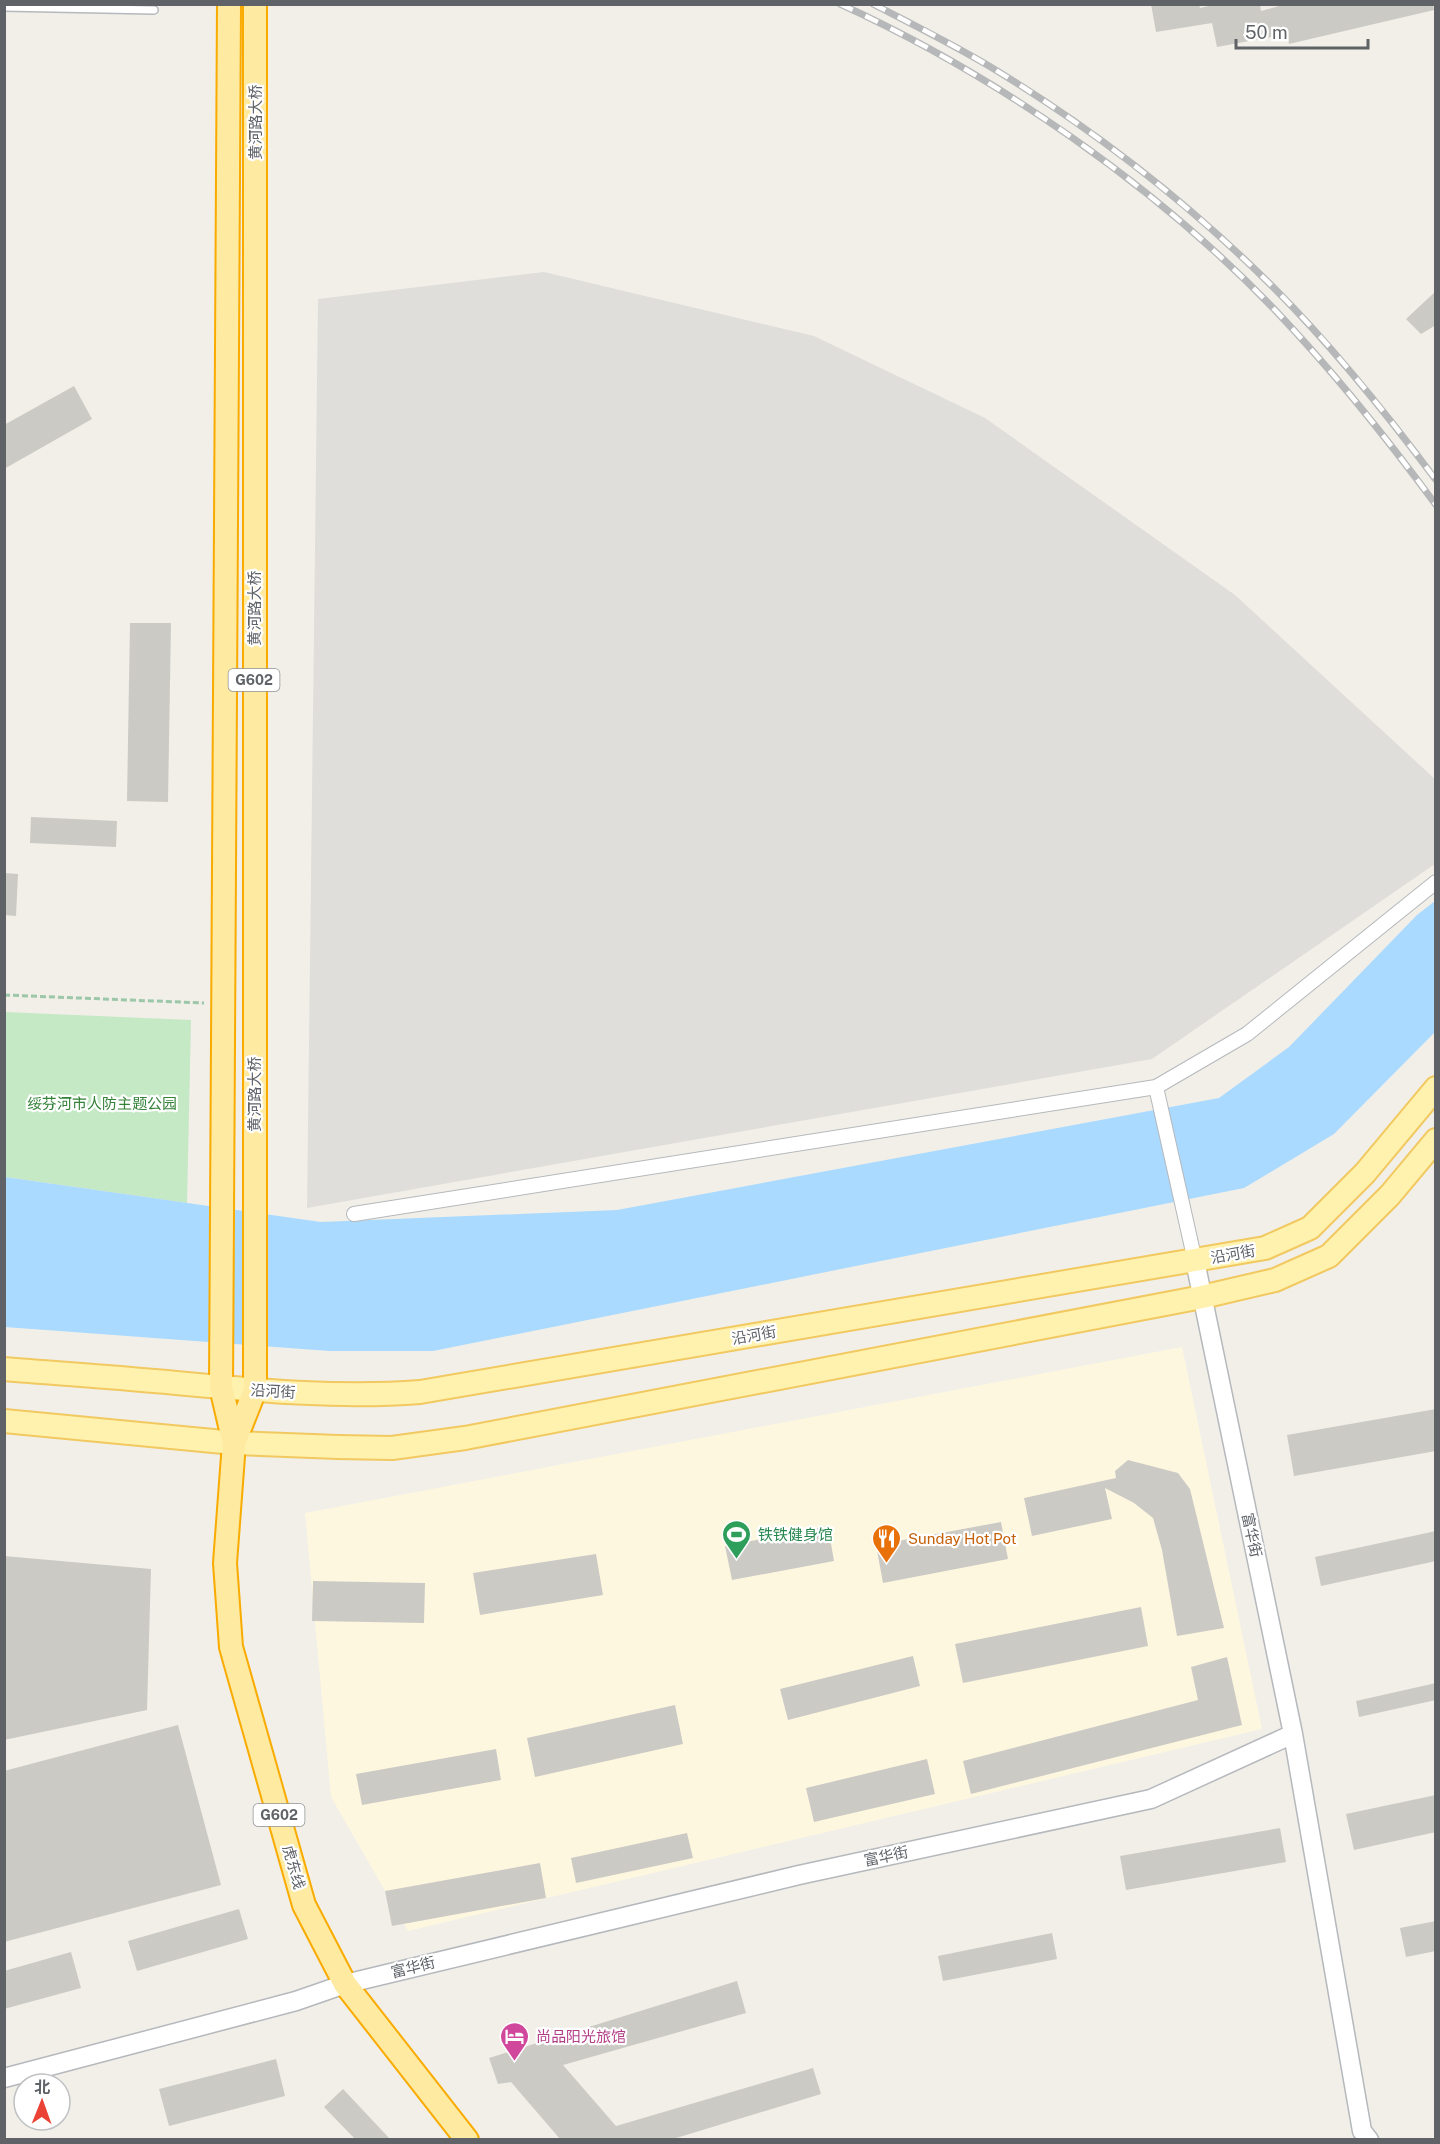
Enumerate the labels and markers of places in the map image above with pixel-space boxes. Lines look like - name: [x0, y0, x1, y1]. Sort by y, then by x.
- sports icon: 铁铁健身馆: [721, 1518, 753, 1560]
- restaurant icon: Sunday Hot Pot: [871, 1522, 903, 1564]
- place label: 铁铁健身馆: [758, 1526, 833, 1543]
- place label: Sunday Hot Pot: [908, 1530, 1017, 1547]
- hotel icon: 尚品阳光旅馆: [499, 2020, 531, 2062]
- place label: 尚品阳光旅馆: [536, 2028, 626, 2045]

